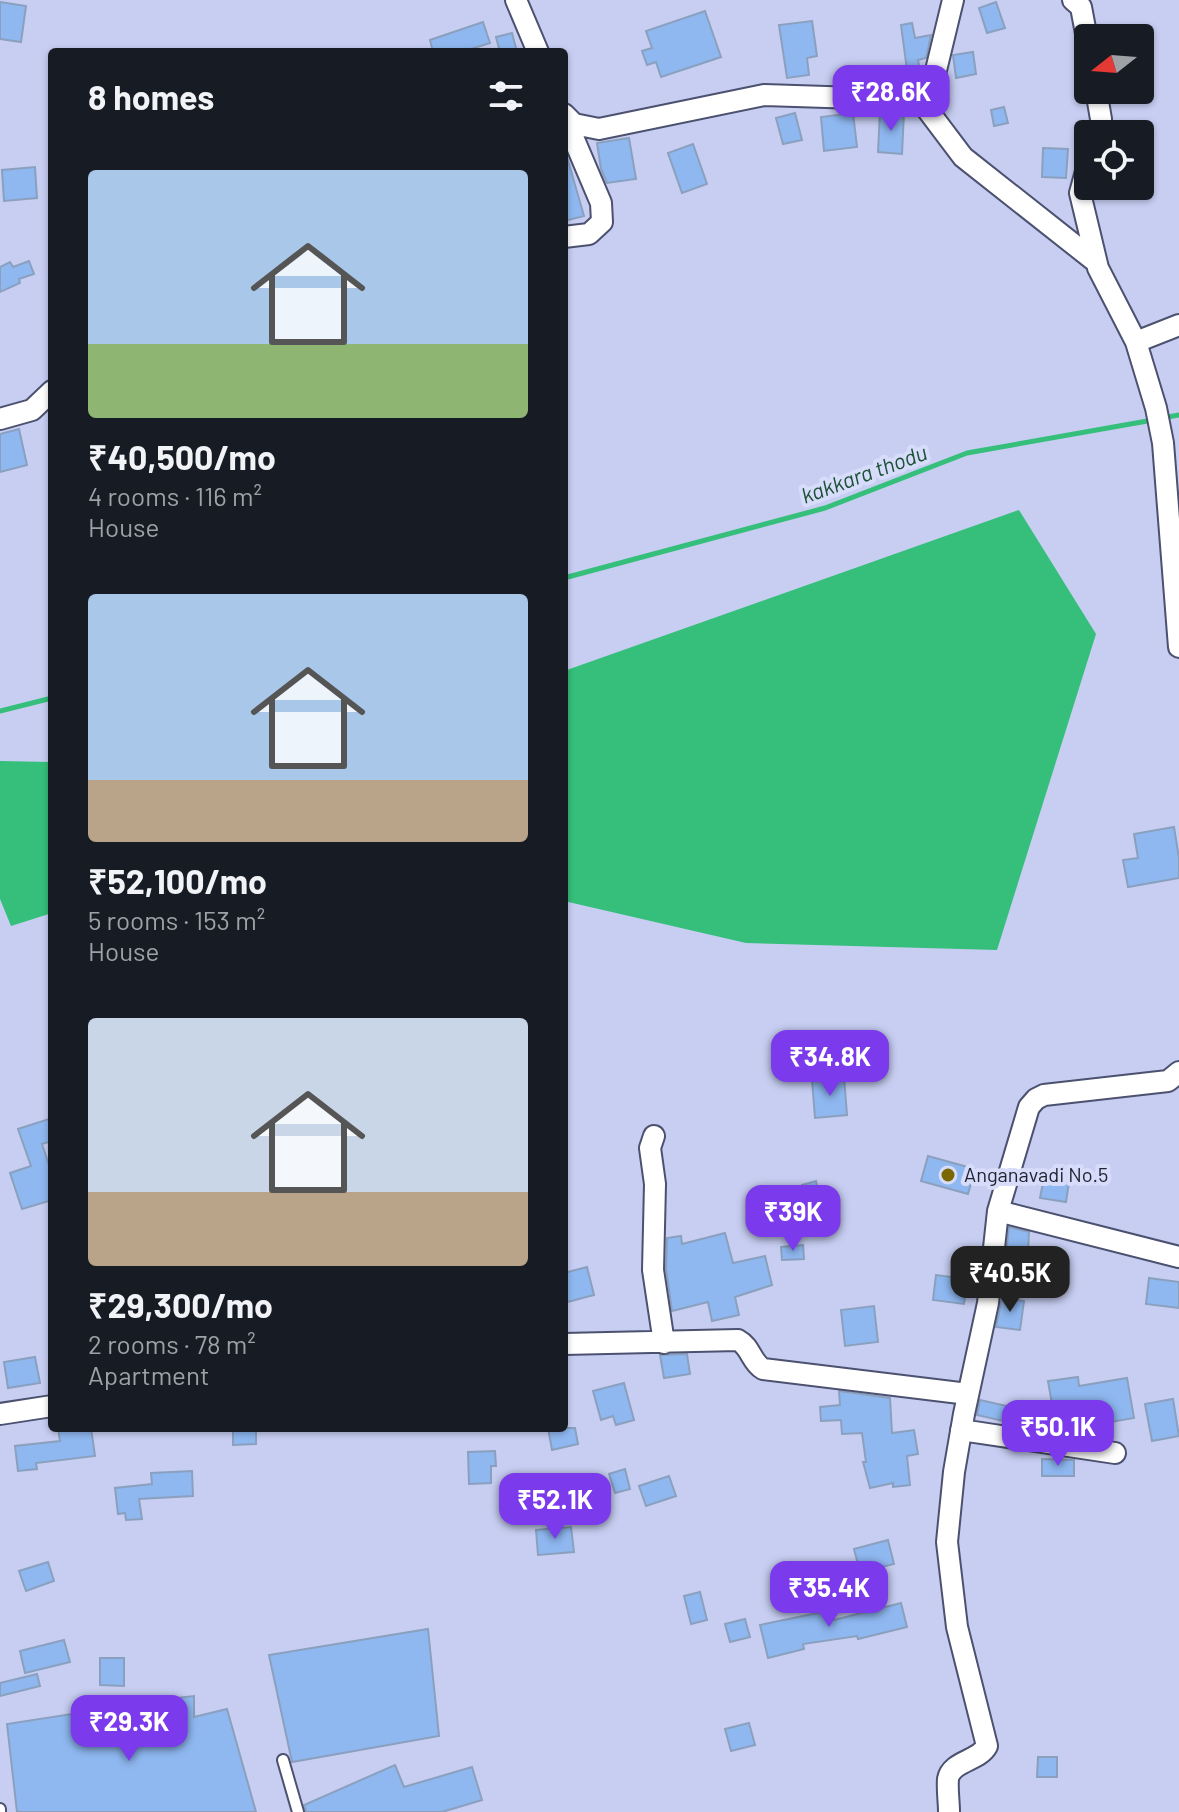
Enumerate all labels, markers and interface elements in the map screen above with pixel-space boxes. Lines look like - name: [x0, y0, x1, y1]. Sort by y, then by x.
- north arrow: [1074, 24, 1154, 104]
- map controls: [1074, 24, 1154, 200]
- pin: ₹28.6K: [826, 65, 956, 133]
- icon: filters: [484, 74, 528, 118]
- text: ₹28.6K: [851, 75, 931, 106]
- text: 8 homes: [88, 76, 214, 117]
- button: locate: [1074, 120, 1154, 200]
- icon: home: [236, 222, 380, 366]
- text: ₹40,500/mo: [88, 436, 276, 477]
- water label: kakkara thodu: [797, 438, 930, 508]
- text: 4 rooms · 116 m²: [88, 480, 262, 511]
- text: House: [88, 511, 159, 542]
- icon: home: [236, 646, 380, 790]
- text: ₹52,100/mo: [88, 860, 267, 901]
- text: 5 rooms · 153 m²: [88, 904, 265, 935]
- text: House: [88, 935, 159, 966]
- pin: ₹34.8K: [765, 1030, 895, 1098]
- text: ₹34.8K: [789, 1040, 871, 1071]
- icon: home: [236, 1070, 380, 1214]
- place label: Anganavadi No.5: [964, 1162, 1108, 1186]
- marker: Anganavadi No.5: [939, 1166, 957, 1184]
- pin: ₹39K: [746, 1185, 840, 1253]
- text: ₹39K: [764, 1195, 823, 1226]
- pin: ₹40.5K: [945, 1246, 1075, 1314]
- text: ₹40.5K: [969, 1256, 1051, 1287]
- text: ₹29,300/mo: [88, 1284, 273, 1325]
- text: 2 rooms · 78 m²: [88, 1328, 256, 1359]
- text: Apartment: [88, 1359, 209, 1390]
- pin: ₹50.1K: [993, 1400, 1123, 1468]
- text: ₹50.1K: [1020, 1410, 1096, 1441]
- pin: ₹52.1K: [490, 1473, 620, 1541]
- text: ₹52.1K: [517, 1483, 593, 1514]
- pin: ₹35.4K: [764, 1561, 894, 1629]
- text: ₹35.4K: [788, 1571, 870, 1602]
- pin: ₹29.3K: [64, 1695, 194, 1763]
- text: ₹29.3K: [89, 1705, 169, 1736]

